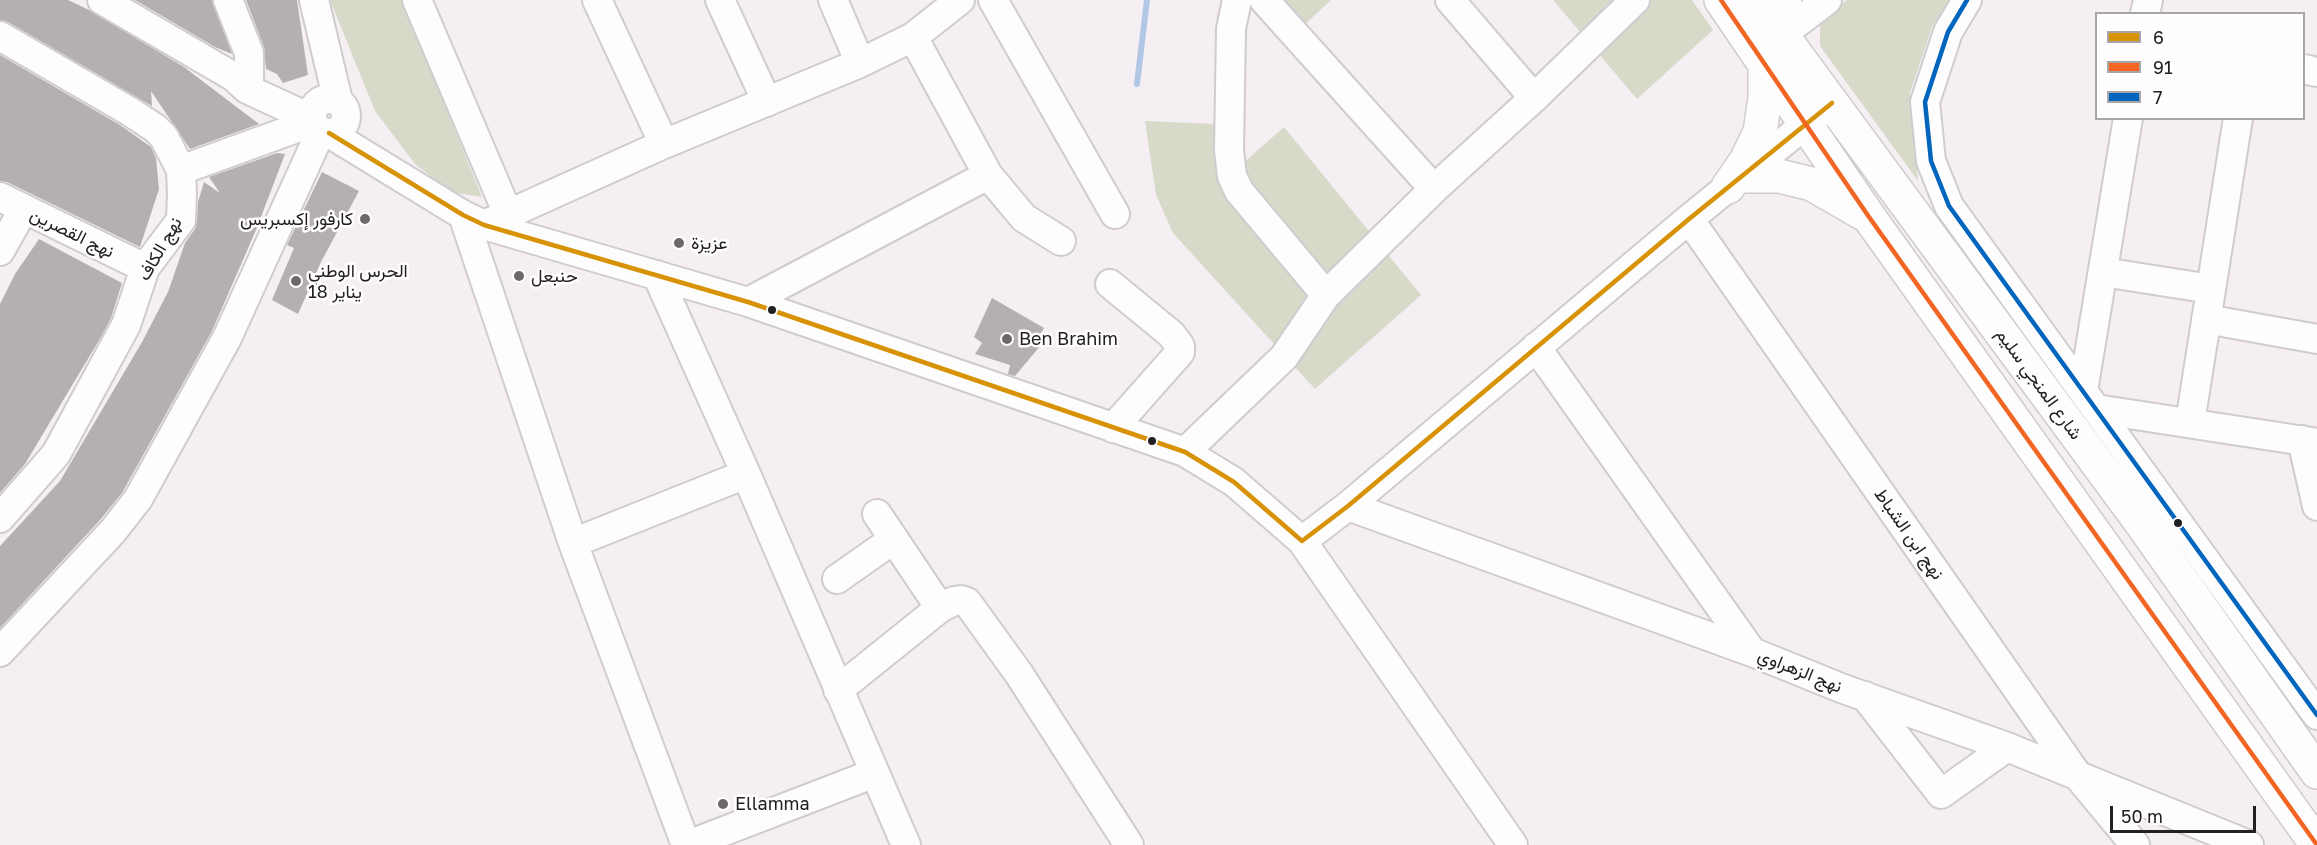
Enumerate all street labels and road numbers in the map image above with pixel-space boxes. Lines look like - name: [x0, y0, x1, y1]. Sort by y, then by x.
- street label: نهج القصرين: [26, 203, 118, 263]
- street label: نهج الكاف: [133, 213, 187, 285]
- street label: شارع المنجي سليم: [1991, 324, 2087, 444]
- street label: نهج ابن الشباط: [1870, 484, 1948, 584]
- street label: نهج الزهراوي: [1755, 644, 1845, 698]

